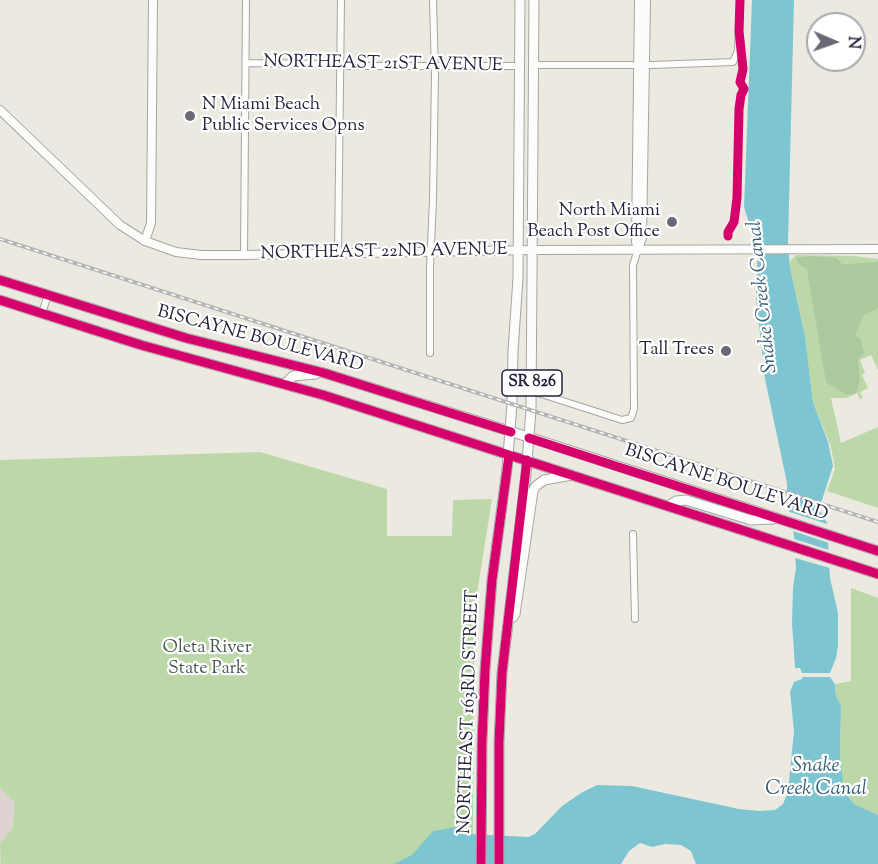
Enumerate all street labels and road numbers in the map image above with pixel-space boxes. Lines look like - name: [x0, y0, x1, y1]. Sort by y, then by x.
- street label: NORTHEAST 21ST AVENUE: [263, 52, 503, 78]
- street label: NORTHEAST 22ND AVENUE: [260, 240, 508, 266]
- street label: BISCAYNE BOULEVARD: [155, 302, 365, 378]
- road number: SR 826: [502, 370, 562, 396]
- street label: BISCAYNE BOULEVARD: [622, 441, 830, 527]
- street label: NORTHEAST 163RD STREET: [455, 589, 485, 835]

